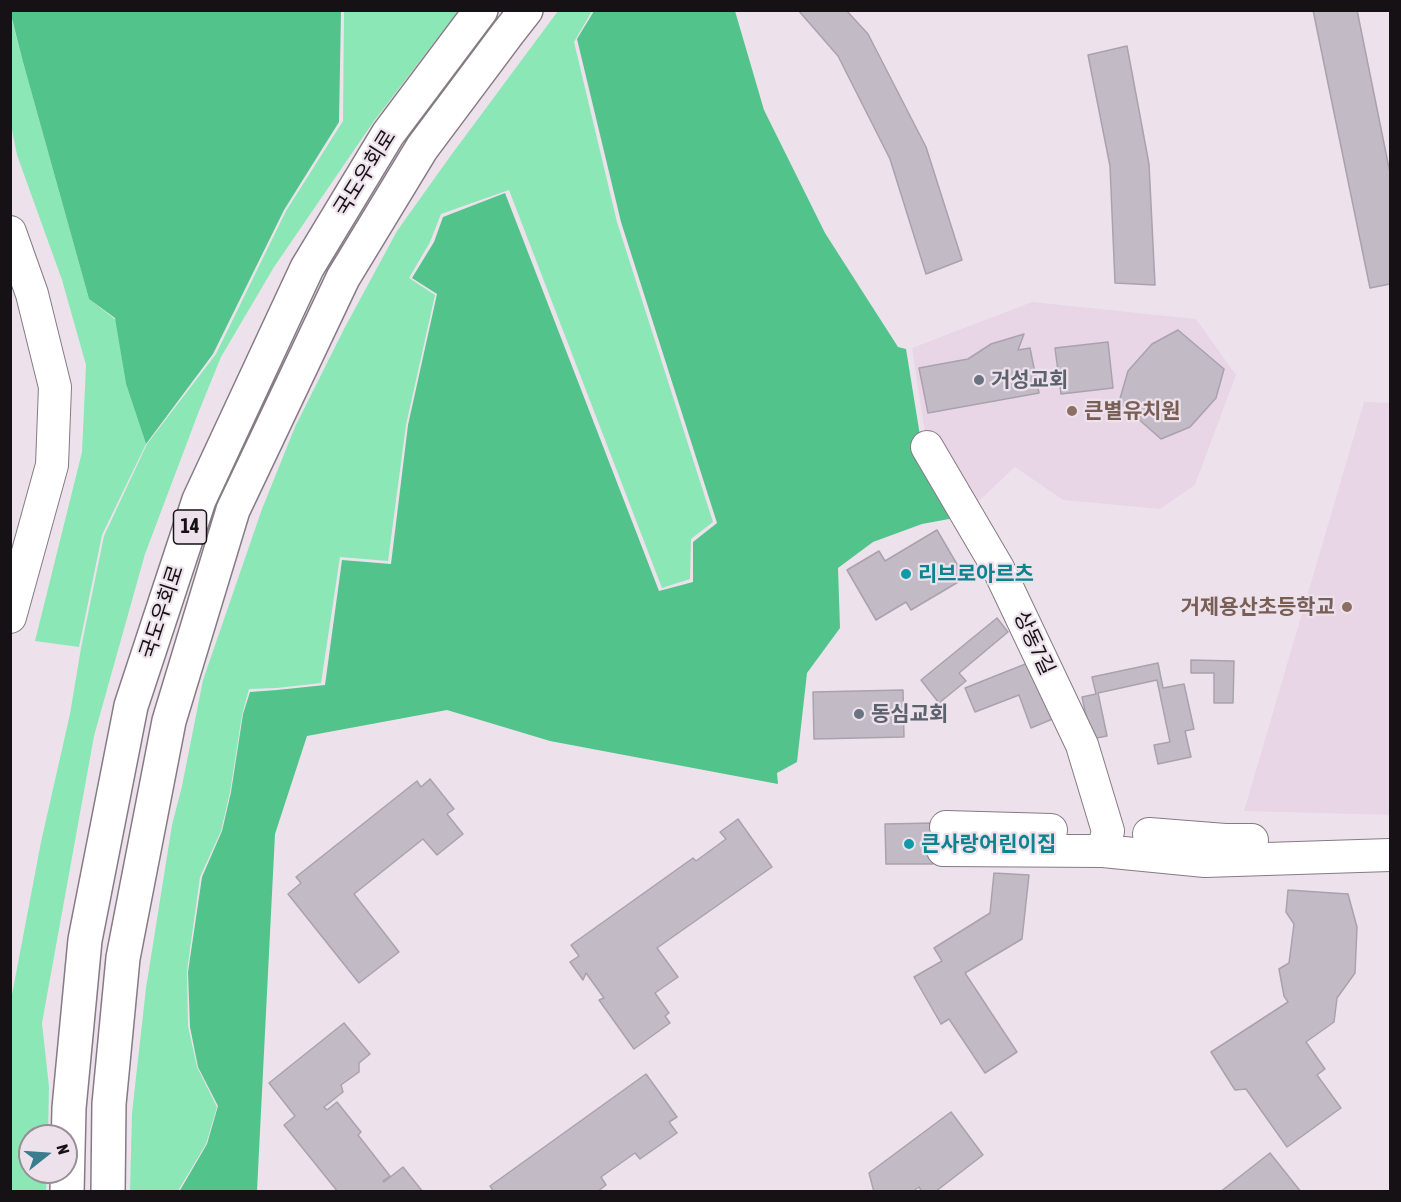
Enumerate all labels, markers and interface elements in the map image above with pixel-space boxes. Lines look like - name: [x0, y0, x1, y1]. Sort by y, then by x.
- street label: 국도우회로: [329, 125, 401, 221]
- place label: 거성교회: [991, 367, 1068, 393]
- marker: 거성교회: [972, 373, 986, 387]
- place label: 큰별유치원: [1084, 398, 1181, 424]
- marker: 큰별유치원: [1065, 404, 1079, 418]
- road number: 14: [174, 510, 207, 544]
- place label: 리브로아르츠: [918, 561, 1034, 587]
- street label: 국도우회로: [135, 562, 189, 662]
- marker: 리브로아르츠: [899, 567, 913, 581]
- place label: 거제용산초등학교: [1180, 594, 1335, 620]
- marker: 거제용산초등학교: [1340, 600, 1354, 614]
- street label: 상동7길: [1008, 607, 1060, 679]
- place label: 동심교회: [871, 701, 948, 727]
- marker: 동심교회: [852, 707, 866, 721]
- place label: 큰사랑어린이집: [921, 831, 1056, 857]
- marker: 큰사랑어린이집: [902, 837, 916, 851]
- north arrow: [18, 1124, 78, 1184]
- text: N: [53, 1142, 73, 1156]

